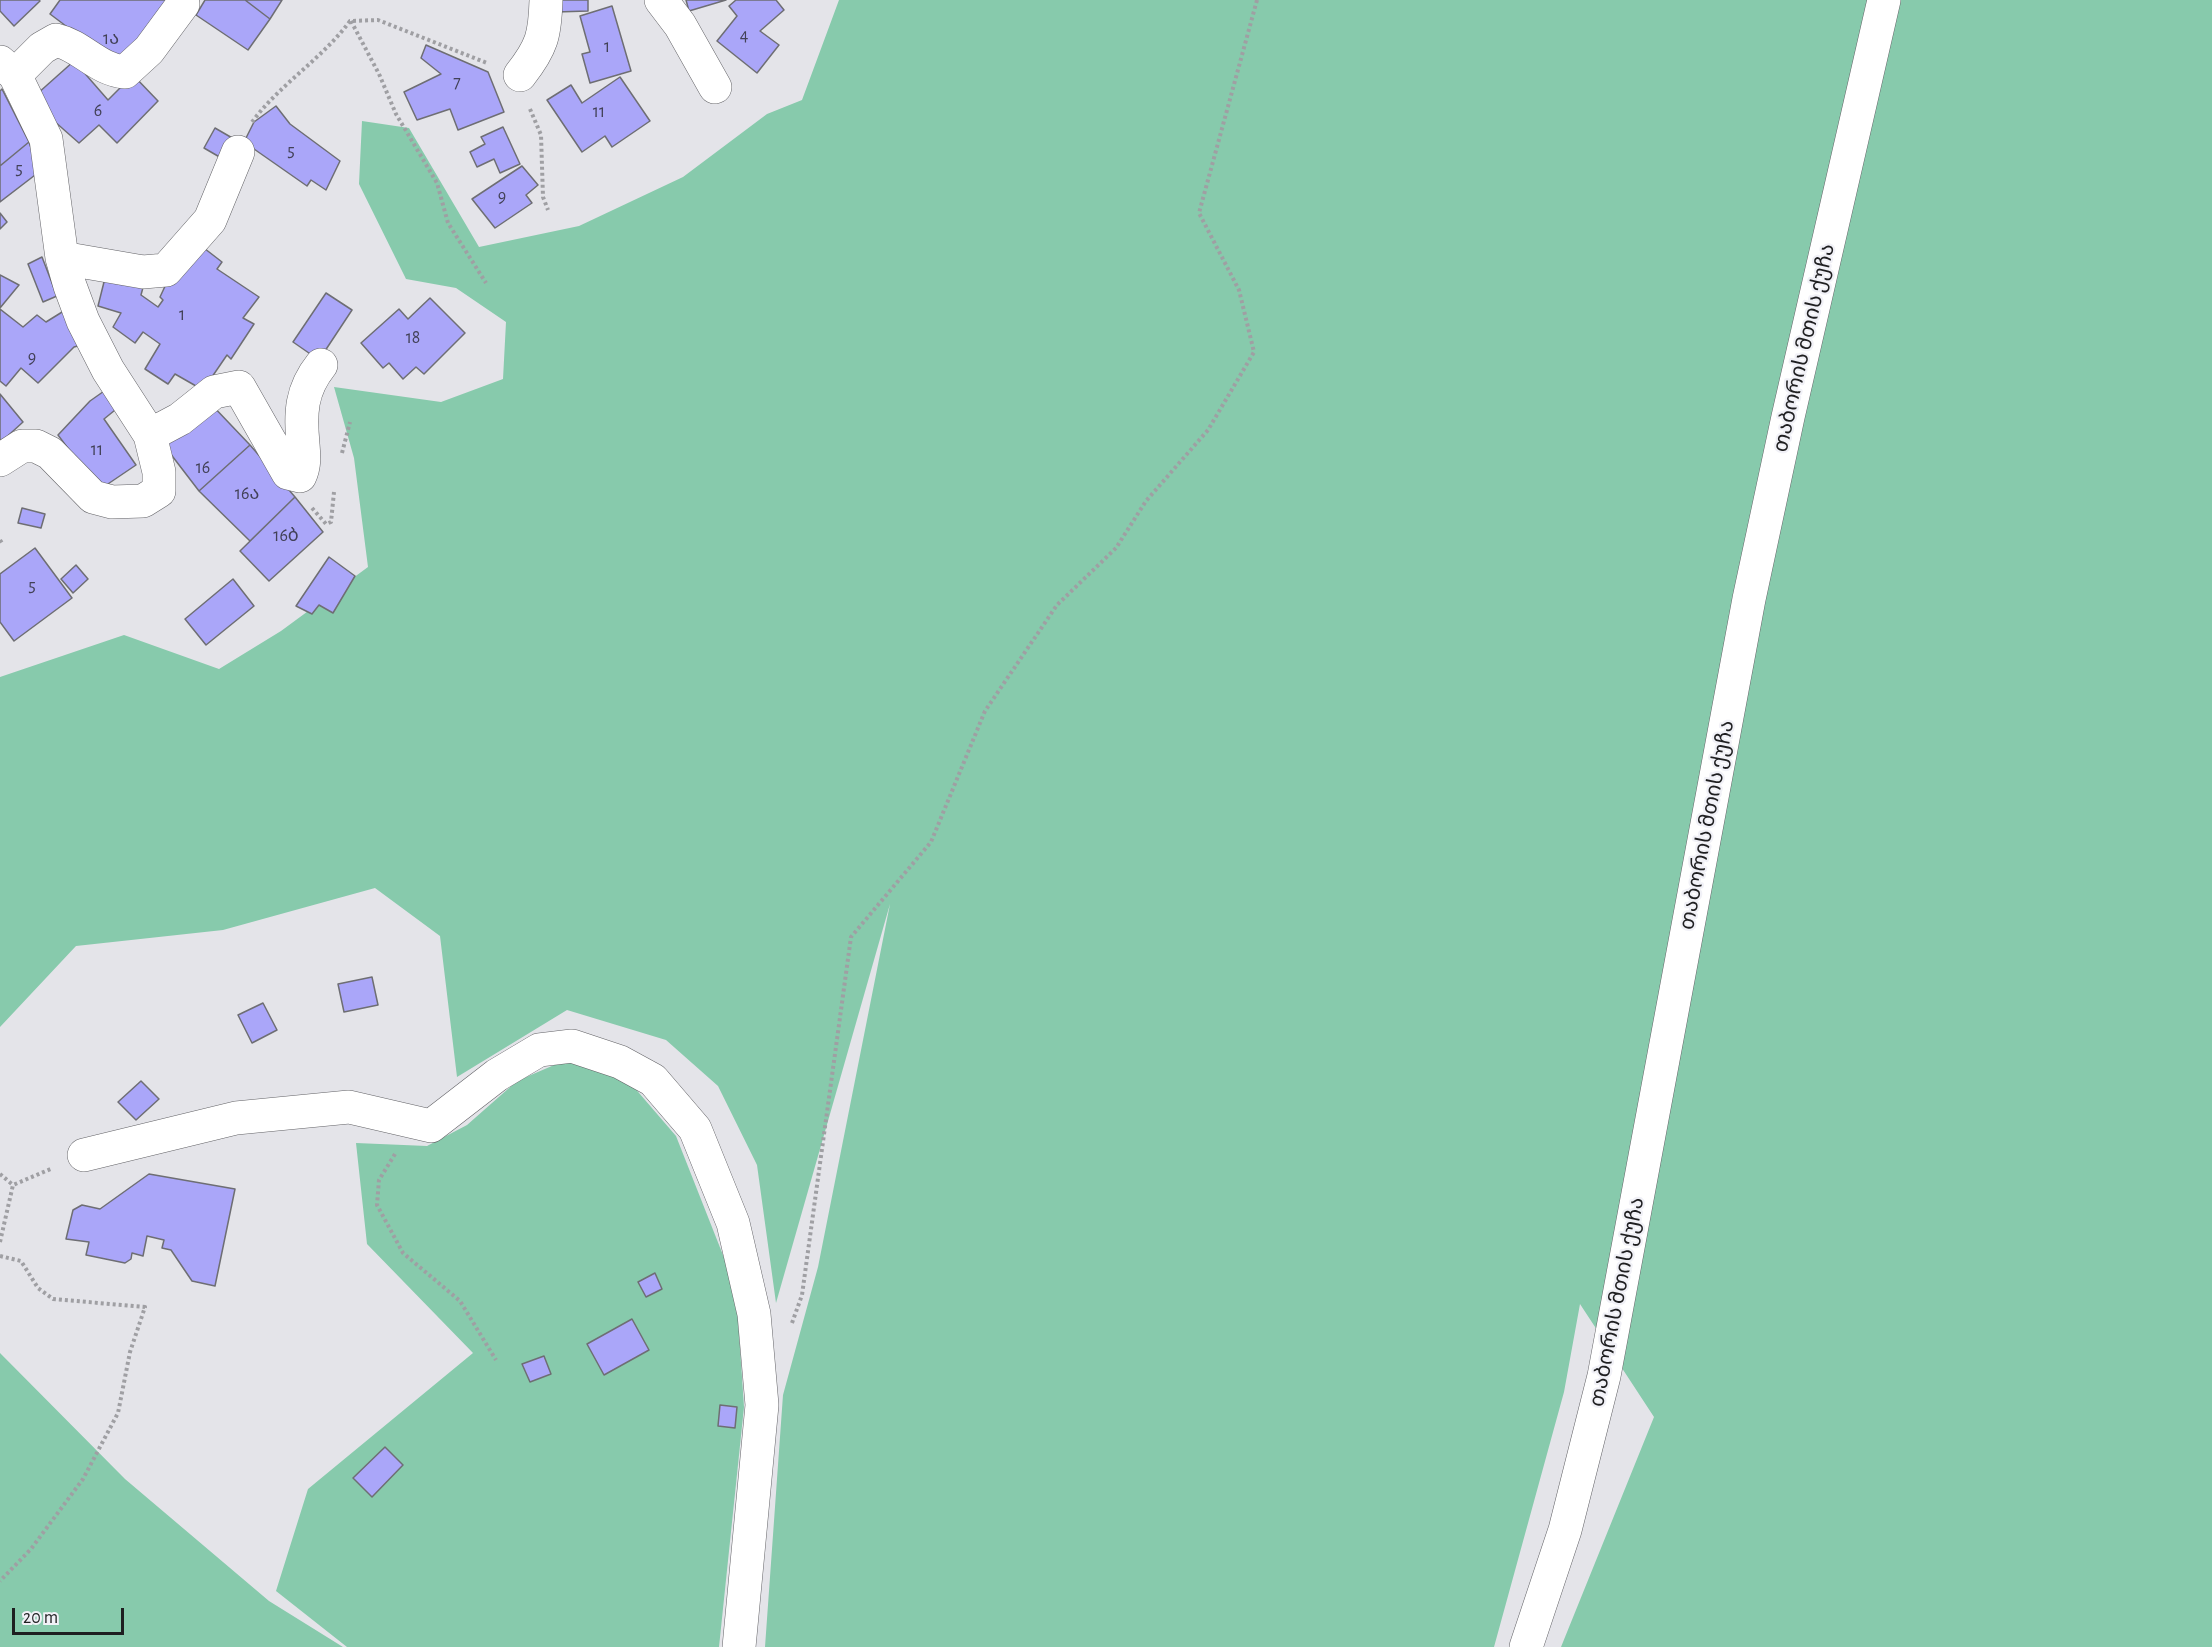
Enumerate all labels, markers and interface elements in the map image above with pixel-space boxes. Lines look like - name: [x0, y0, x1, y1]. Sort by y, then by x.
- house number: 4: [740, 25, 748, 47]
- house number: 1ა: [103, 28, 119, 50]
- house number: 1: [604, 36, 610, 58]
- house number: 7: [453, 72, 461, 94]
- house number: 6: [94, 100, 102, 122]
- house number: 11: [593, 101, 605, 123]
- house number: 5: [287, 140, 295, 162]
- house number: 5: [15, 158, 23, 180]
- house number: 9: [498, 186, 506, 208]
- street label: თაბორის მთის ქუჩა: [1768, 241, 1840, 455]
- house number: 1: [179, 304, 185, 326]
- house number: 18: [406, 327, 420, 349]
- house number: 9: [28, 347, 36, 369]
- house number: 11: [91, 439, 103, 461]
- house number: 16: [196, 457, 210, 479]
- house number: 16ა: [235, 483, 259, 505]
- house number: 16ბ: [273, 525, 299, 547]
- house number: 5: [28, 575, 36, 597]
- street label: თაბორის მთის ქუჩა: [1674, 718, 1740, 932]
- street label: თაბორის მთის ქუჩა: [1584, 1195, 1650, 1409]
- scale bar: [15, 1596, 128, 1634]
- text: 20 m: [23, 1609, 58, 1627]

